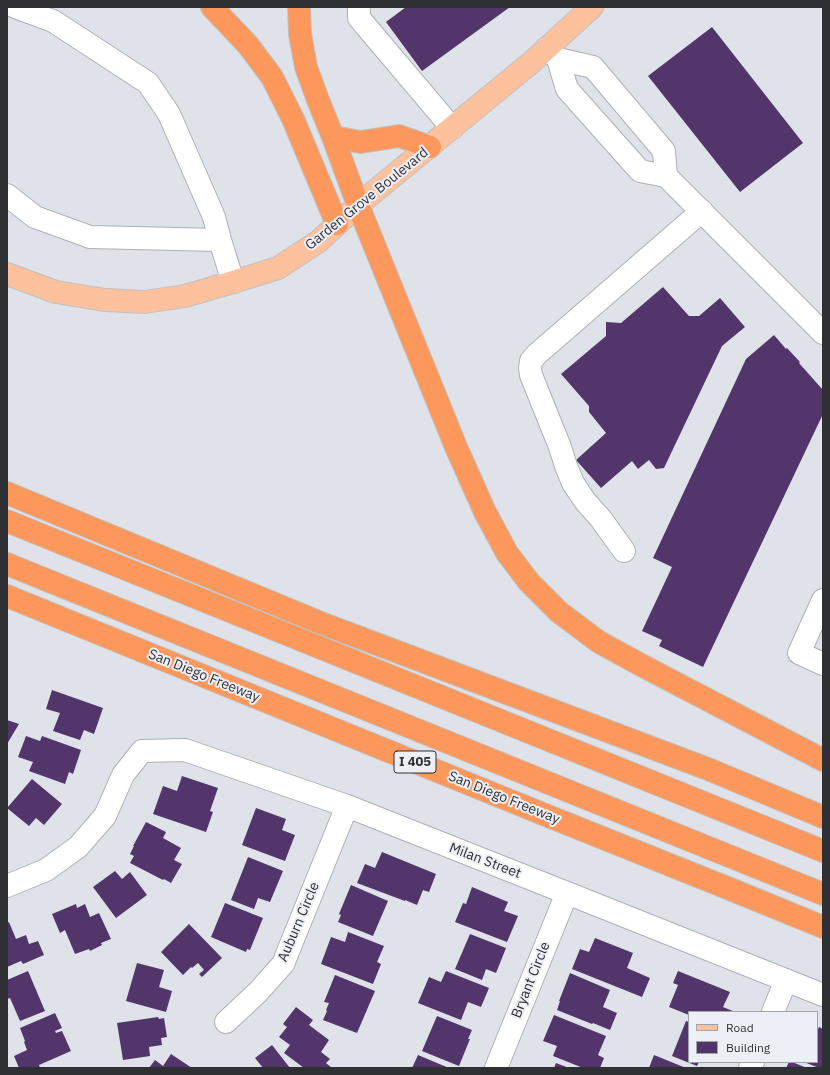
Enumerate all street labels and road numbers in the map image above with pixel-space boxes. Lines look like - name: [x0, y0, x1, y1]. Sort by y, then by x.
- street label: Garden Grove Boulevard: [302, 144, 432, 254]
- street label: San Diego Freeway: [146, 646, 262, 706]
- road number: I 405: [394, 751, 436, 773]
- street label: San Diego Freeway: [446, 768, 562, 828]
- street label: Milan Street: [447, 840, 523, 882]
- street label: Auburn Circle: [275, 880, 323, 964]
- street label: Bryant Circle: [508, 939, 554, 1021]

